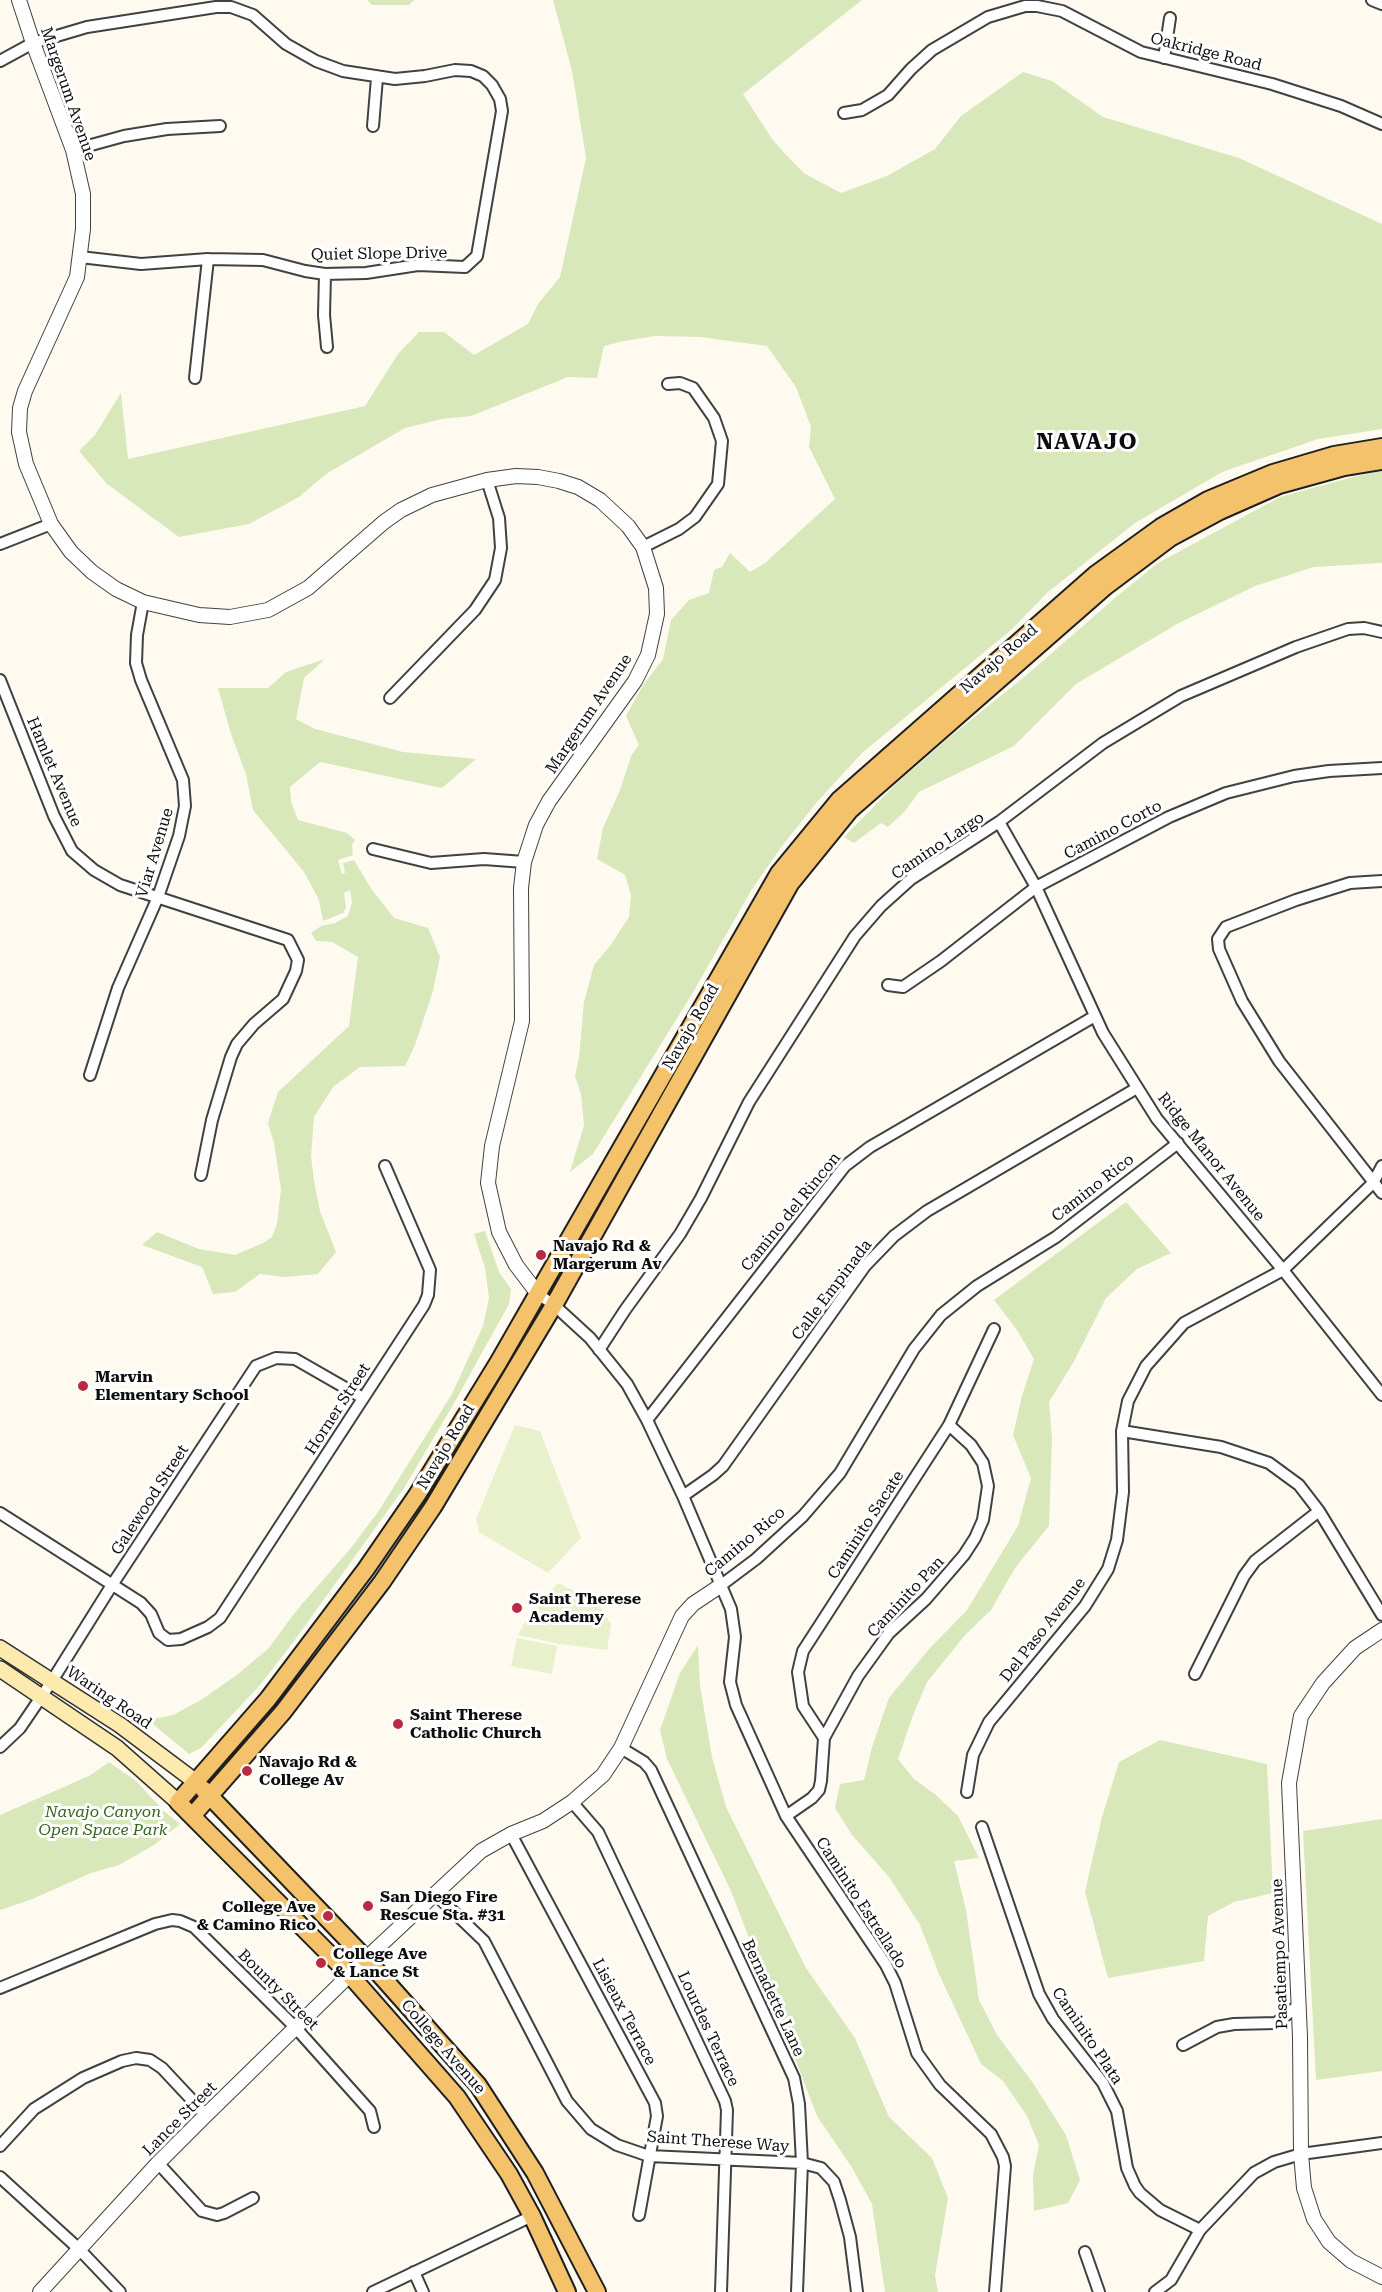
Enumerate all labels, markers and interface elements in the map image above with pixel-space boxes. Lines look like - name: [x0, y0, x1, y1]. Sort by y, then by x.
- street label: Margerum Avenue: [36, 25, 100, 163]
- street label: Oakridge Road: [1148, 29, 1264, 75]
- street label: Quiet Slope Drive: [311, 243, 447, 265]
- district label: NAVAJO: [1036, 430, 1138, 456]
- street label: Navajo Road: [956, 620, 1042, 698]
- street label: Margerum Avenue: [542, 651, 636, 777]
- street label: Hamlet Avenue: [22, 714, 86, 830]
- street label: Camino Corto: [1061, 796, 1165, 864]
- street label: Viar Avenue: [132, 806, 178, 900]
- street label: Camino Largo: [888, 808, 988, 884]
- street label: Navajo Road: [659, 980, 723, 1074]
- street label: Ridge Manor Avenue: [1153, 1089, 1269, 1225]
- street label: Camino del Rincon: [737, 1149, 845, 1275]
- street label: Camino Rico: [1048, 1150, 1138, 1226]
- place label: Navajo Rd & Margerum Av: [553, 1236, 662, 1274]
- street label: Calle Empinada: [788, 1236, 876, 1344]
- marker: Navajo Rd & Margerum Av: [534, 1248, 548, 1262]
- street label: Horner Street: [301, 1360, 375, 1458]
- place label: Marvin Elementary School: [95, 1367, 249, 1405]
- marker: Marvin Elementary School: [76, 1379, 90, 1393]
- street label: Navajo Road: [413, 1401, 479, 1493]
- street label: Galewood Street: [107, 1441, 193, 1559]
- street label: Caminito Sacate: [824, 1467, 908, 1583]
- street label: Camino Rico: [701, 1503, 789, 1581]
- street label: Caminito Pan: [864, 1552, 948, 1642]
- street label: Del Paso Avenue: [996, 1574, 1090, 1686]
- place label: Saint Therese Academy: [529, 1589, 641, 1627]
- marker: Saint Therese Academy: [510, 1601, 524, 1615]
- street label: Waring Road: [63, 1662, 155, 1734]
- place label: Saint Therese Catholic Church: [410, 1705, 541, 1743]
- marker: Saint Therese Catholic Church: [391, 1717, 405, 1731]
- place label: Navajo Rd & College Av: [259, 1752, 357, 1790]
- marker: Navajo Rd & College Av: [240, 1764, 254, 1778]
- park label: Navajo Canyon Open Space Park: [39, 1802, 167, 1840]
- street label: Caminito Estrellado: [811, 1834, 911, 1972]
- street label: Pasatiempo Avenue: [1268, 1878, 1292, 2030]
- place label: San Diego Fire Rescue Sta. #31: [380, 1887, 506, 1925]
- place label: College Ave & Camino Rico: [196, 1897, 316, 1935]
- marker: San Diego Fire Rescue Sta. #31: [361, 1899, 375, 1913]
- marker: College Ave & Camino Rico: [321, 1909, 335, 1923]
- street label: Bernadette Lane: [738, 1937, 808, 2059]
- place label: College Ave & Lance St: [333, 1944, 427, 1982]
- street label: Bounty Street: [234, 1946, 322, 2034]
- marker: College Ave & Lance St: [314, 1956, 328, 1970]
- street label: Lisieux Terrace: [588, 1956, 660, 2068]
- street label: Lourdes Terrace: [673, 1968, 743, 2090]
- street label: Caminito Plata: [1047, 1984, 1127, 2088]
- street label: College Avenue: [397, 1996, 489, 2098]
- street label: Lance Street: [139, 2078, 221, 2160]
- street label: Saint Therese Way: [646, 2127, 790, 2157]

